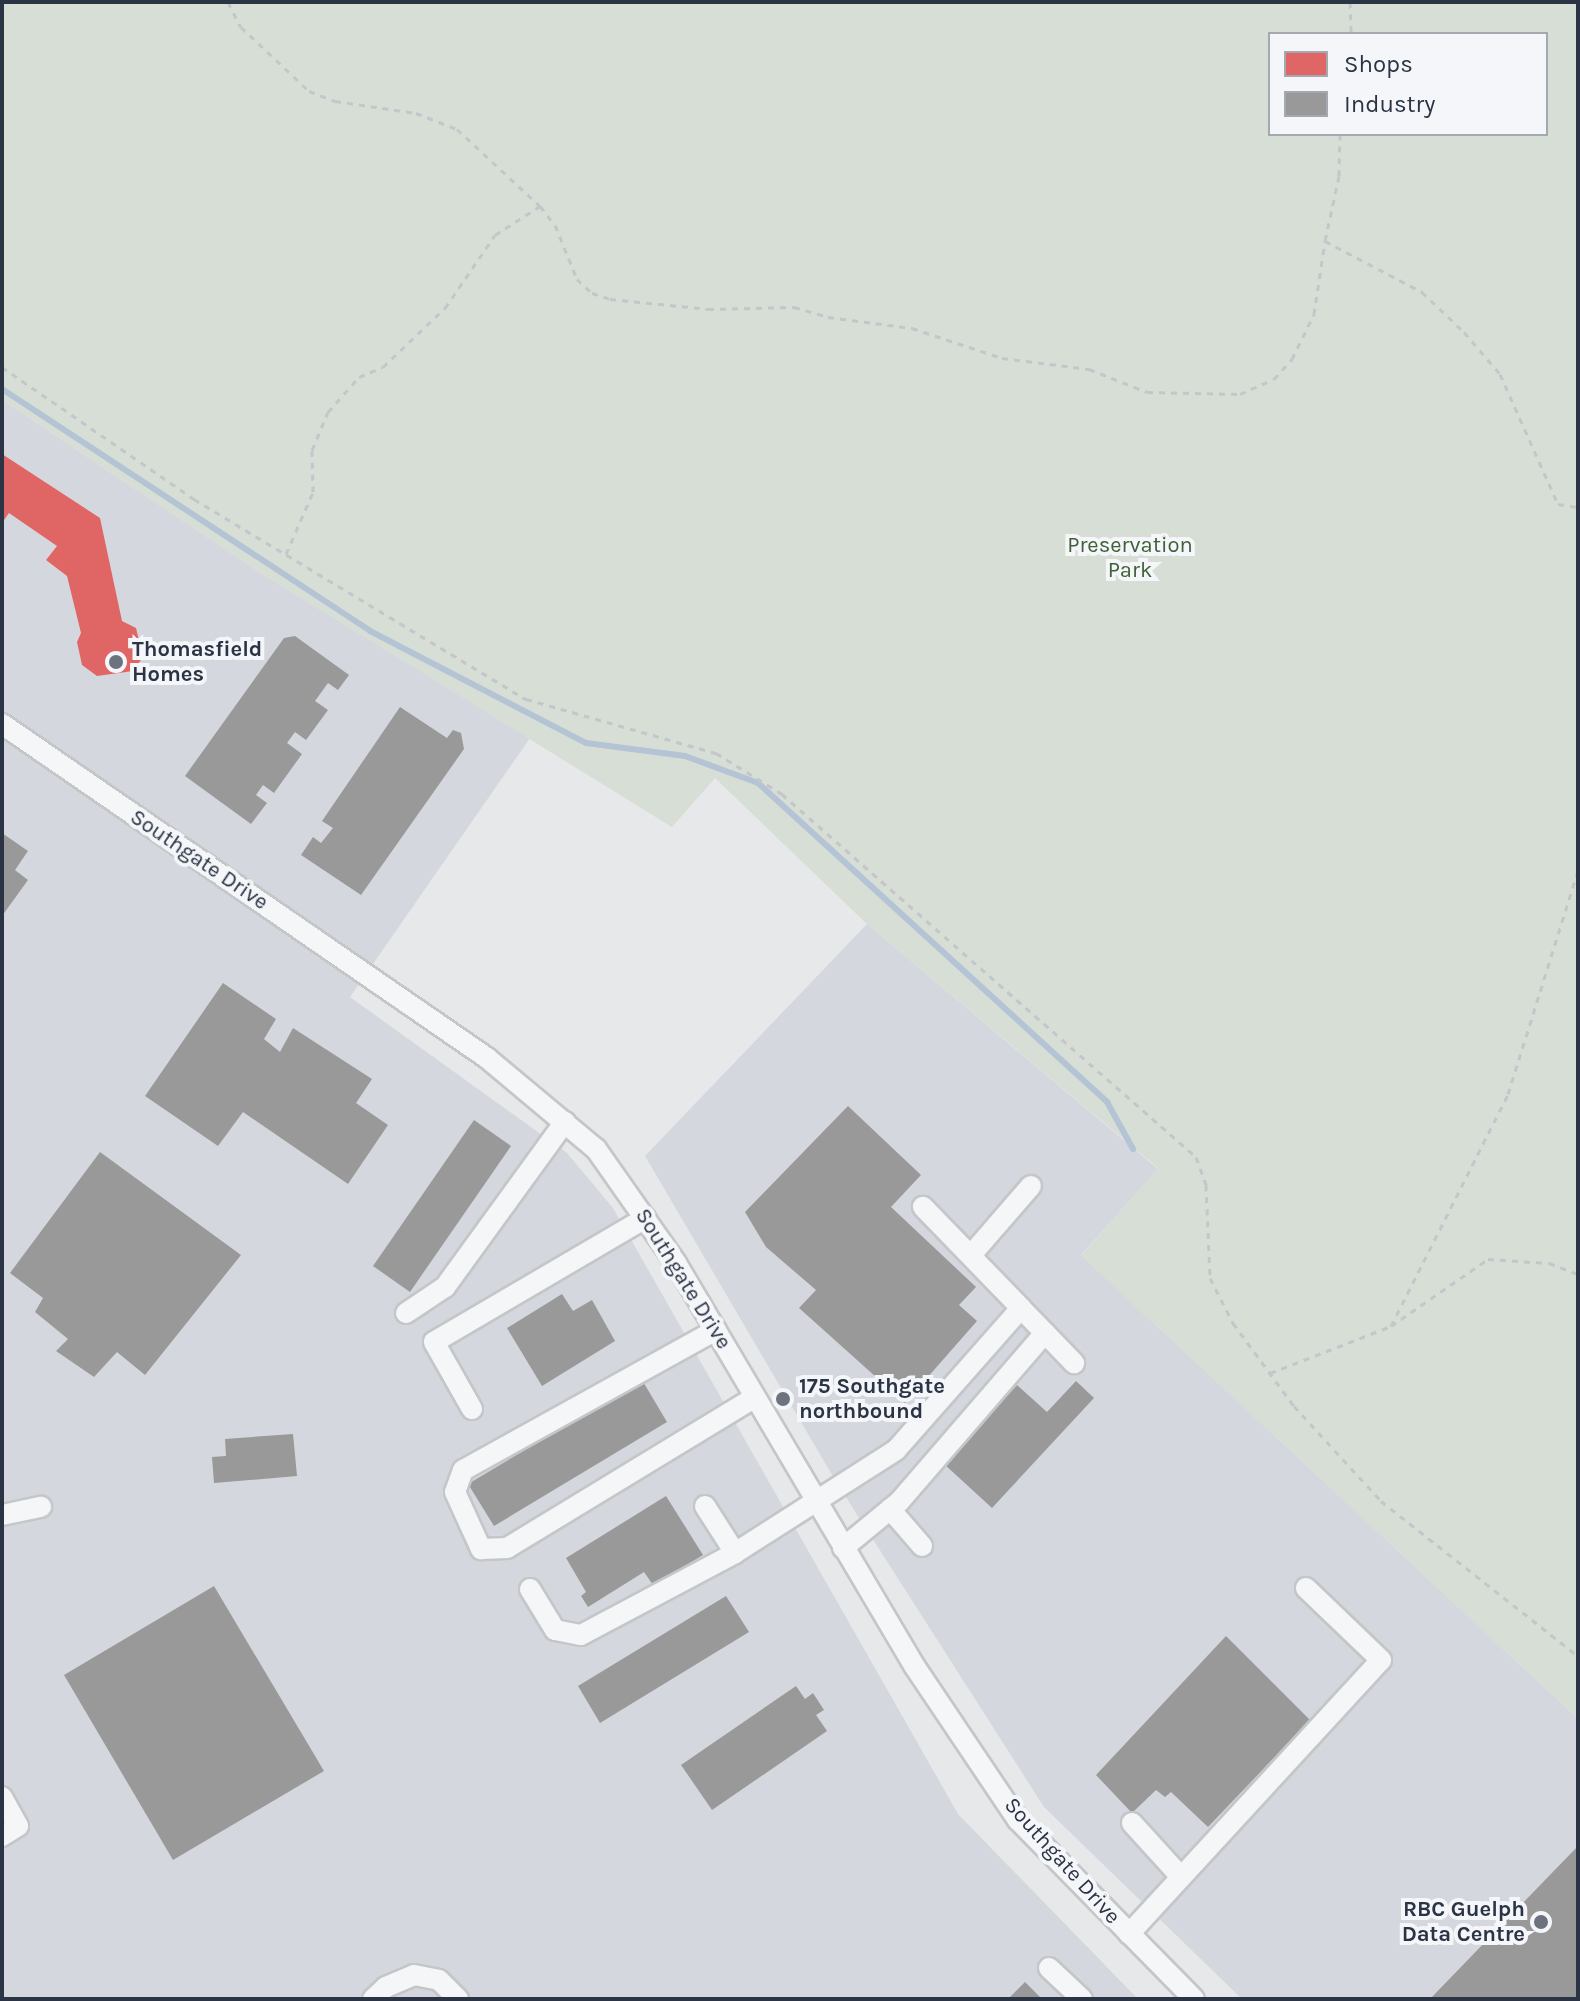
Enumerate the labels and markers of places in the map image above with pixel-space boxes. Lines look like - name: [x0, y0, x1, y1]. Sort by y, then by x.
- place label: Thomasfield Homes: [132, 636, 262, 688]
- marker: Thomasfield Homes: [107, 653, 125, 671]
- place label: 175 Southgate northbound: [799, 1373, 945, 1424]
- marker: 175 Southgate northbound: [774, 1390, 792, 1408]
- place label: RBC Guelph Data Centre: [1402, 1896, 1525, 1948]
- marker: RBC Guelph Data Centre: [1532, 1913, 1550, 1931]

